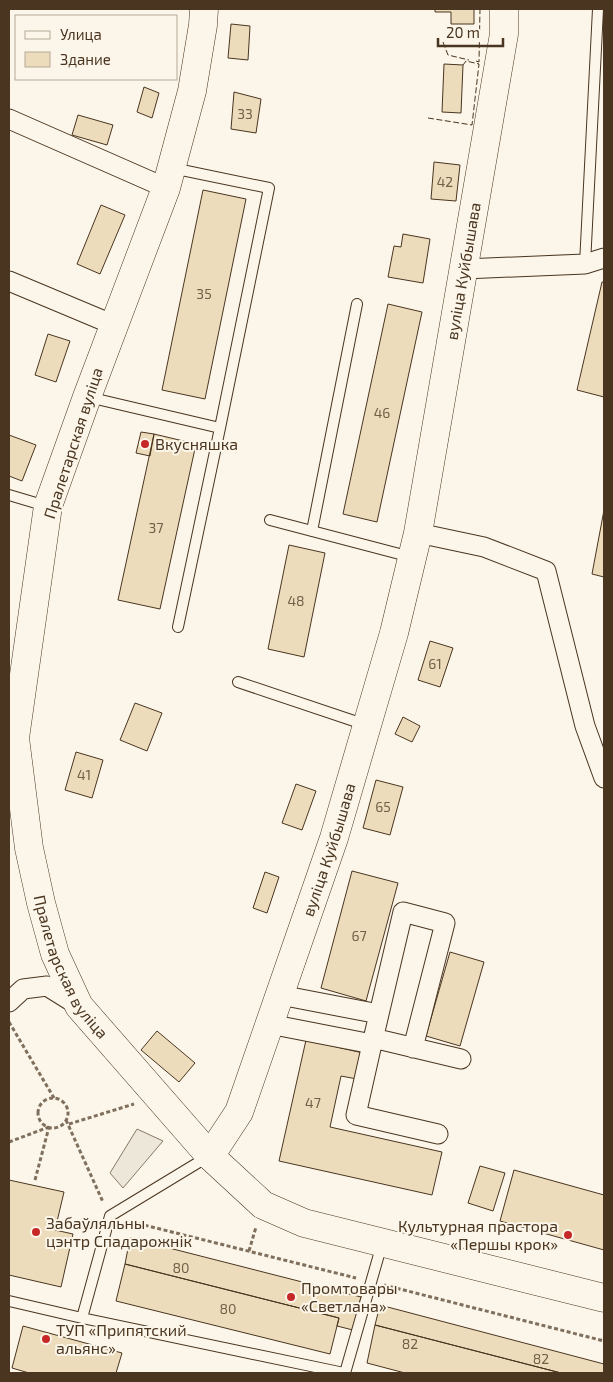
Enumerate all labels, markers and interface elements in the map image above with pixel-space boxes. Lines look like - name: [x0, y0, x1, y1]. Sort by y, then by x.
- legend: [15, 15, 178, 80]
- scale bar: [438, 15, 503, 47]
- text: 20 m: [446, 23, 480, 41]
- text: Улица: [60, 25, 102, 43]
- text: Здание: [60, 50, 111, 68]
- house number: 33: [237, 105, 253, 122]
- house number: 42: [437, 173, 453, 190]
- street label: вуліца Куйбышава: [441, 201, 484, 341]
- house number: 35: [196, 285, 212, 302]
- street label: Пралетарская вуліца: [39, 365, 107, 521]
- house number: 46: [374, 404, 390, 421]
- place label: Вкусняшка: [155, 434, 238, 454]
- marker: Вкусняшка: [139, 438, 151, 450]
- house number: 37: [149, 519, 163, 536]
- house number: 48: [287, 592, 305, 609]
- house number: 61: [428, 655, 442, 672]
- house number: 41: [77, 766, 91, 783]
- street label: вуліца Куйбышава: [298, 781, 359, 919]
- house number: 65: [375, 798, 391, 815]
- street label: Пралетарская вуліца: [30, 893, 113, 1042]
- house number: 67: [351, 927, 367, 944]
- house number: 47: [305, 1094, 321, 1111]
- place label: Забаўляльны цэнтр Спадарожнік: [46, 1213, 192, 1250]
- place label: Культурная прастора «Першы крок»: [398, 1216, 558, 1253]
- marker: Забаўляльны цэнтр Спадарожнік: [30, 1226, 42, 1238]
- marker: Культурная прастора «Першы крок»: [562, 1229, 574, 1241]
- house number: 80: [173, 1259, 189, 1276]
- place label: Промтовары «Светлана»: [301, 1278, 398, 1315]
- marker: Промтовары «Светлана»: [285, 1291, 297, 1303]
- house number: 80: [220, 1300, 236, 1317]
- place label: ТУП «Припятский альянс»: [56, 1320, 187, 1357]
- marker: ТУП «Припятский альянс»: [40, 1333, 52, 1345]
- house number: 82: [402, 1335, 418, 1352]
- house number: 82: [533, 1350, 549, 1367]

